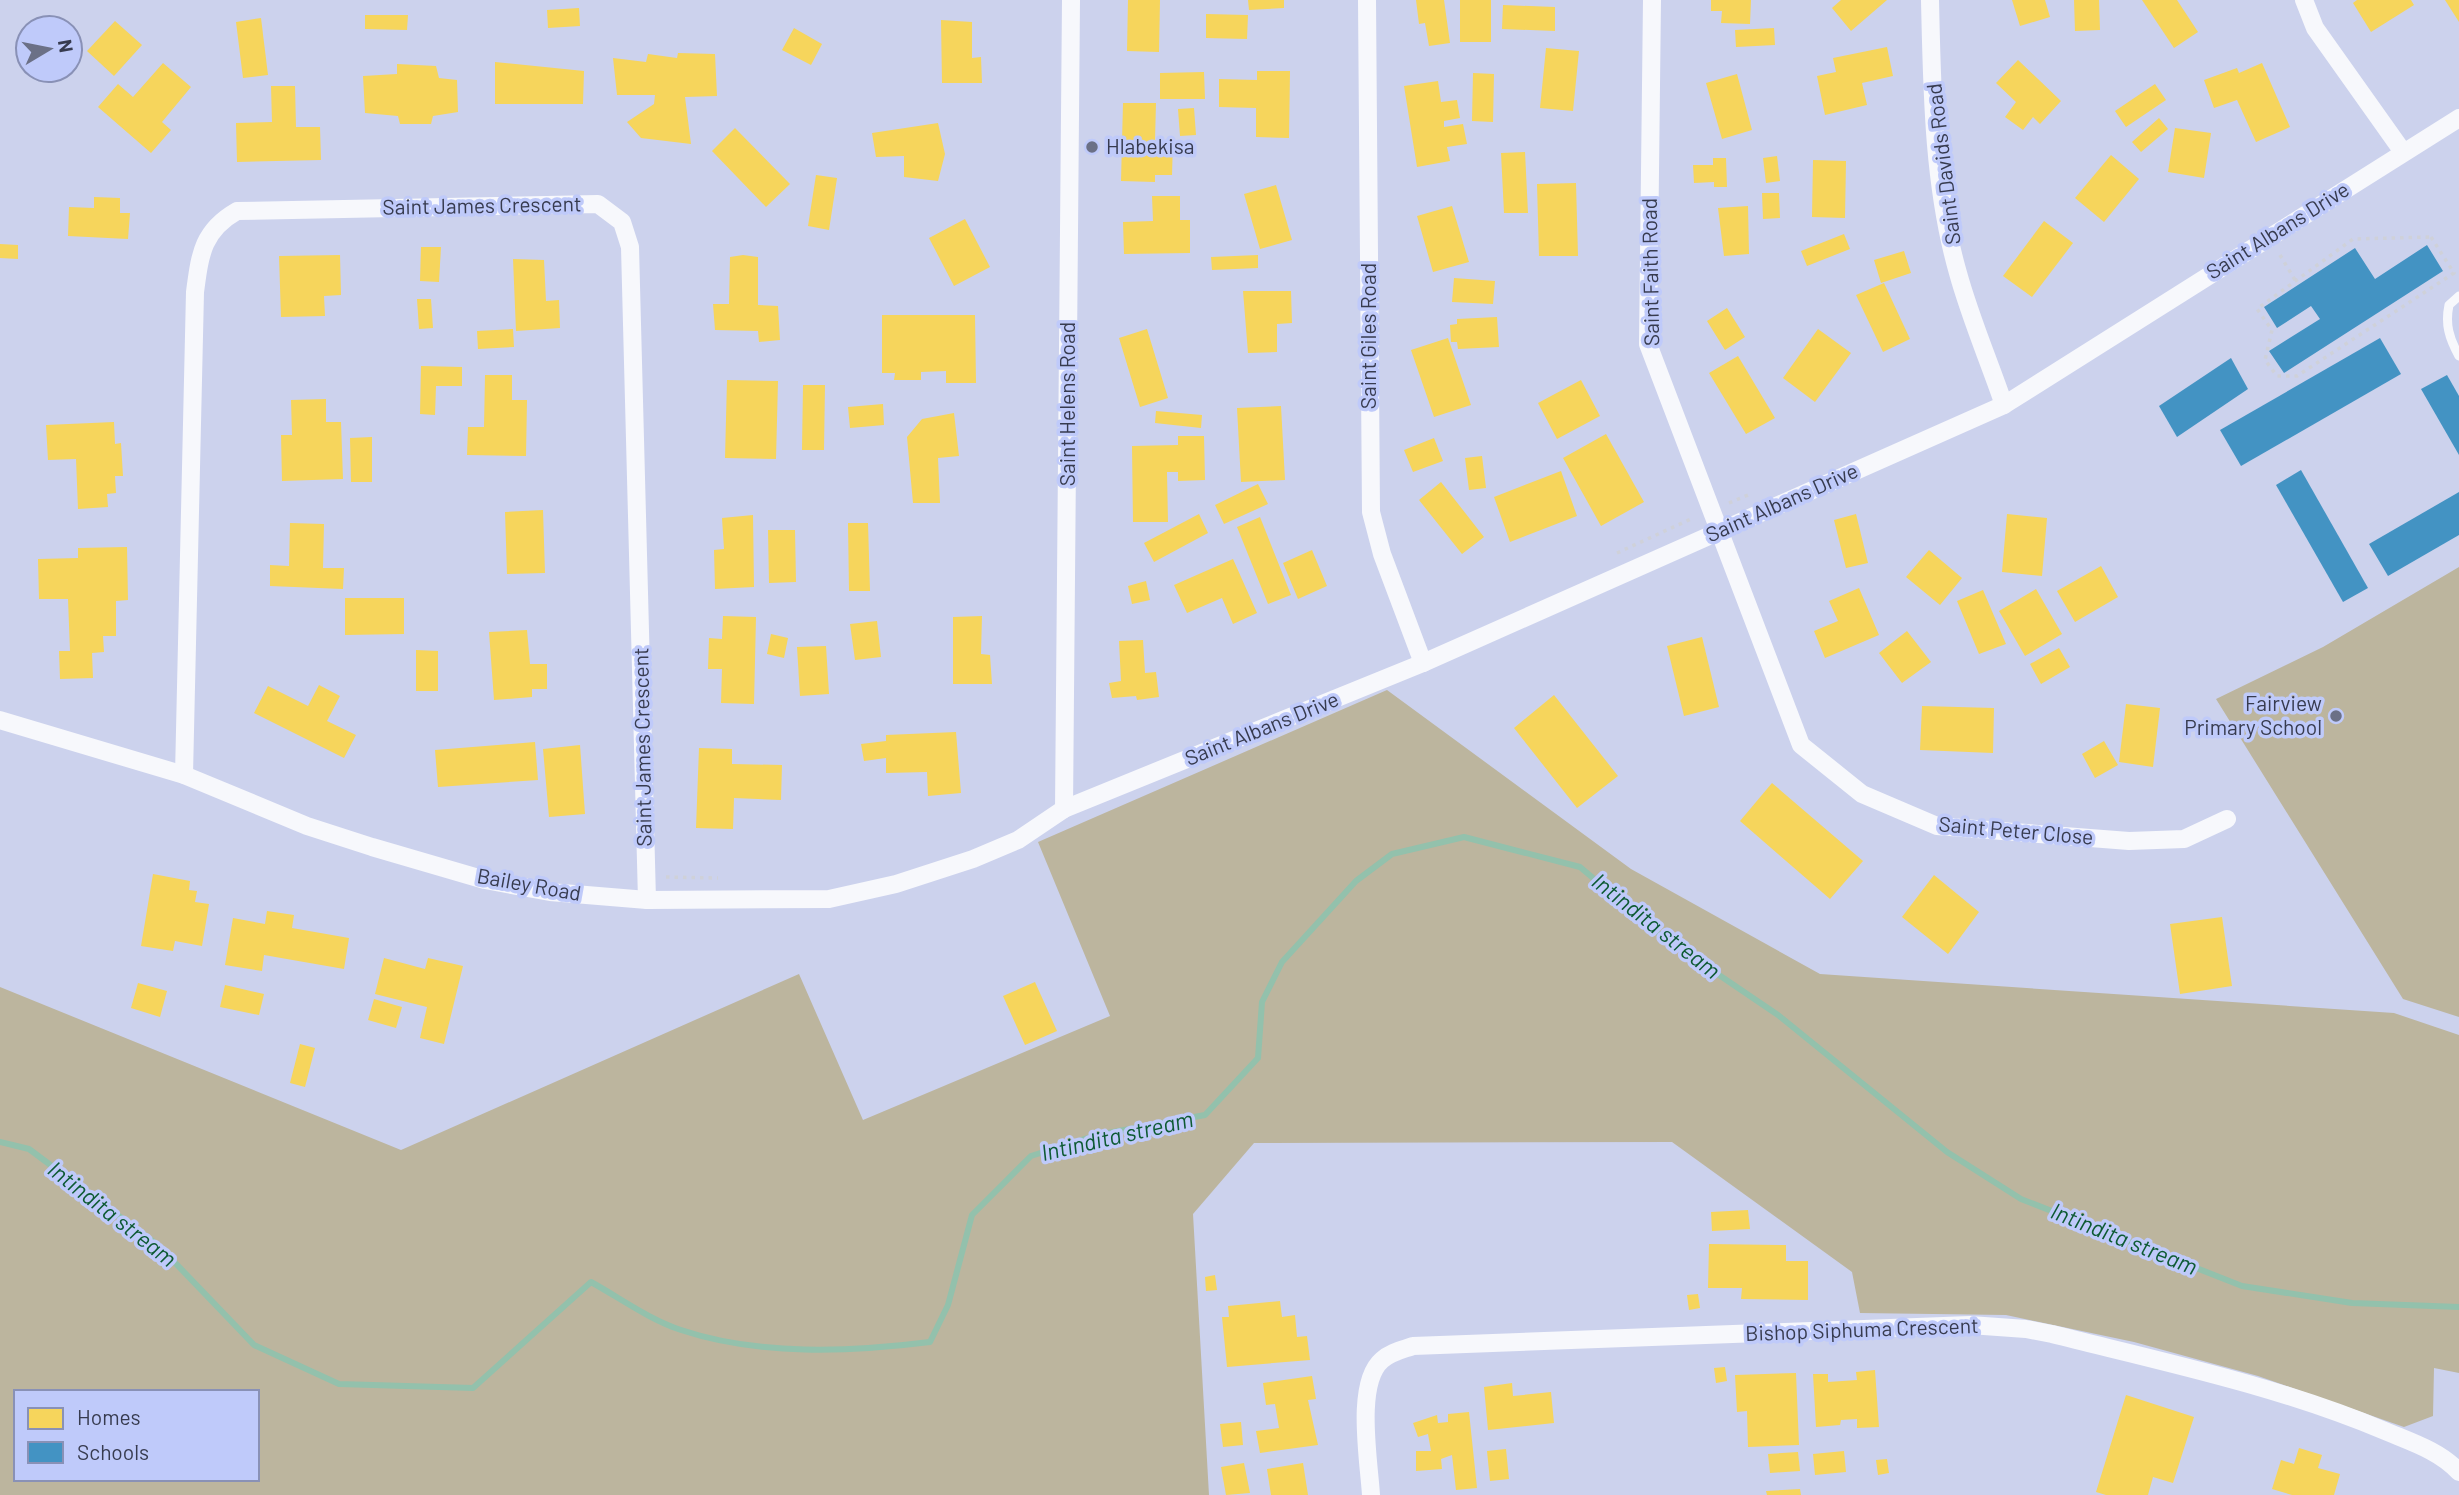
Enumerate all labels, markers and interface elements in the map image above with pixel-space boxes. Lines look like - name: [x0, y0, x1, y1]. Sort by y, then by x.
- north arrow: [14, 14, 84, 84]
- text: N: [54, 38, 79, 54]
- street label: Saint Davids Road: [1920, 82, 1965, 246]
- place label: Hlabekisa: [1106, 133, 1195, 158]
- marker: Hlabekisa: [1084, 139, 1100, 155]
- street label: Saint Albans Drive: [2201, 176, 2353, 284]
- street label: Saint James Crescent: [382, 190, 582, 219]
- street label: Saint Faith Road: [1636, 198, 1663, 346]
- street label: Saint Giles Road: [1355, 263, 1380, 409]
- street label: Saint Helens Road: [1054, 322, 1079, 486]
- street label: Saint Albans Drive: [1702, 457, 1861, 546]
- street label: Saint James Crescent: [627, 647, 656, 847]
- street label: Saint Albans Drive: [1181, 685, 1342, 770]
- place label: Fairview Primary School: [2184, 690, 2322, 739]
- marker: Fairview Primary School: [2328, 708, 2344, 724]
- street label: Saint Peter Close: [1938, 810, 2095, 849]
- street label: Bailey Road: [475, 862, 583, 905]
- water label: Intindita stream: [1587, 866, 1726, 984]
- water label: Intindita stream: [1038, 1104, 1196, 1166]
- water label: Intindita stream: [43, 1154, 182, 1272]
- water label: Intindita stream: [2047, 1196, 2202, 1280]
- street label: Bishop Siphuma Crescent: [1745, 1312, 1979, 1345]
- legend: [14, 1390, 259, 1481]
- text: Homes: [77, 1404, 141, 1429]
- text: Schools: [77, 1439, 149, 1464]

